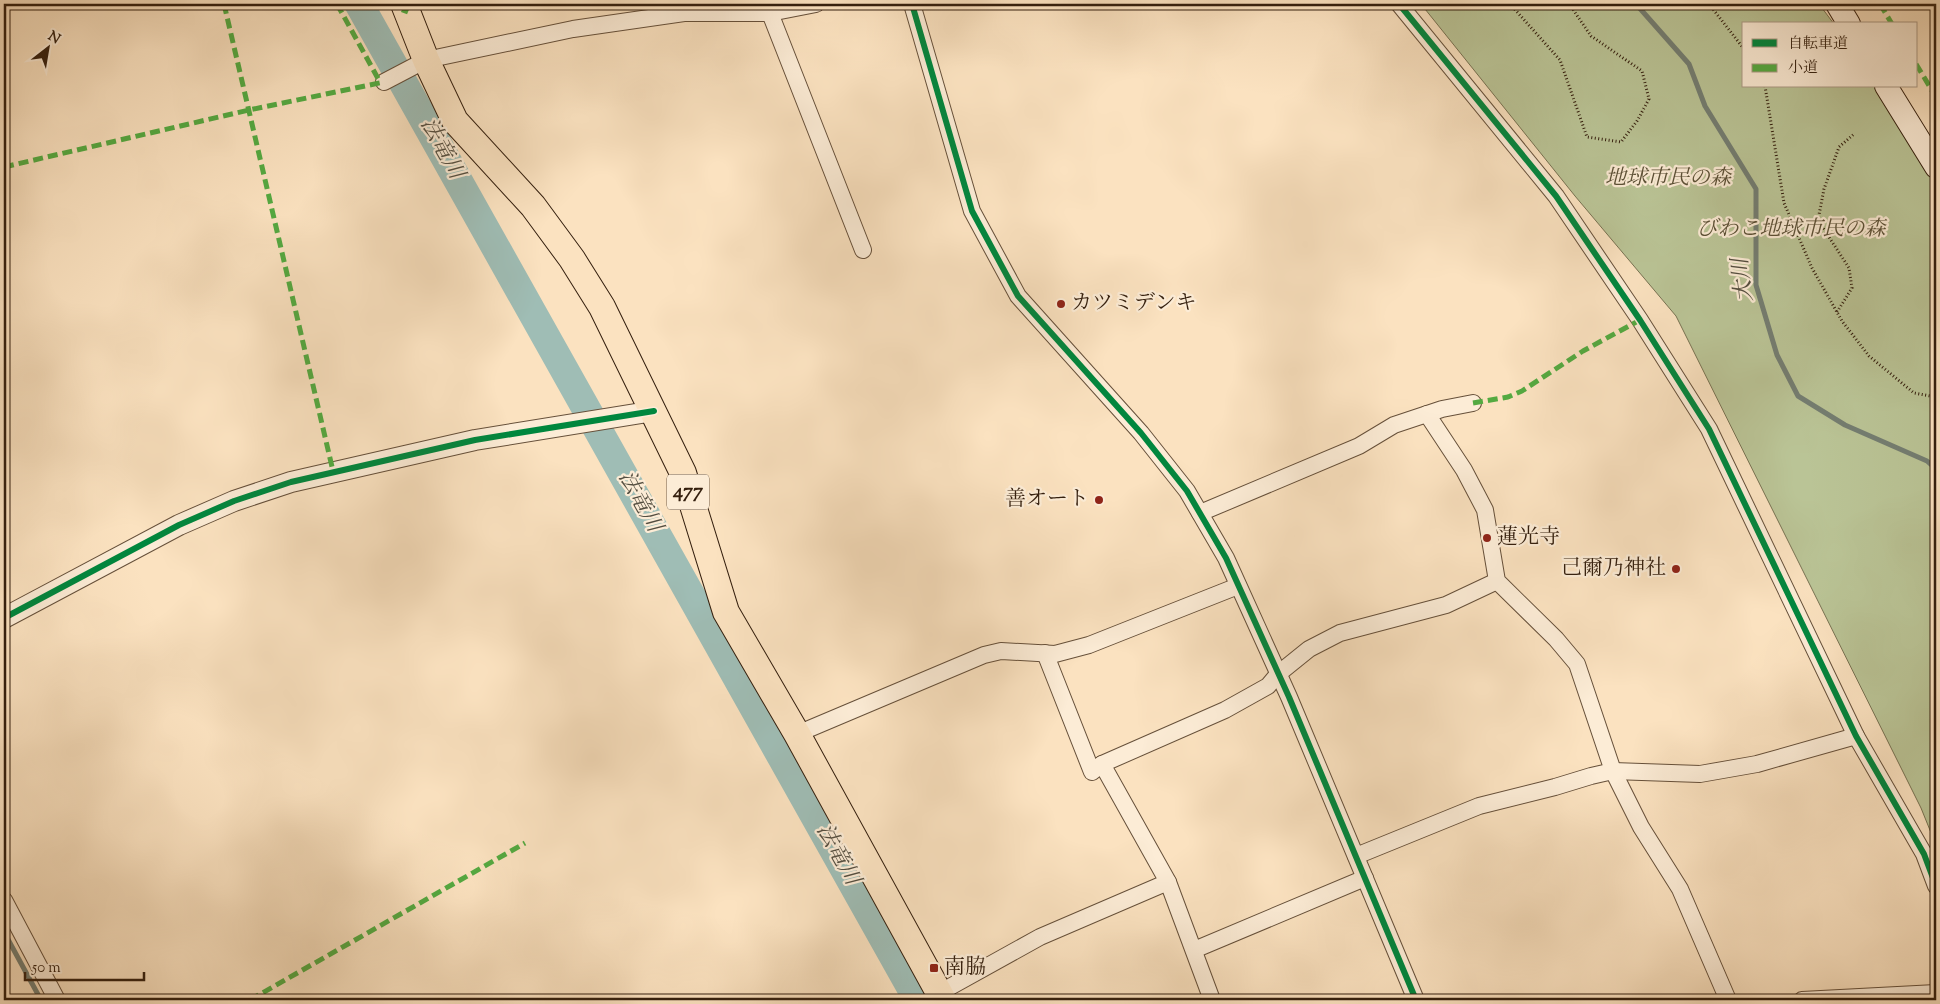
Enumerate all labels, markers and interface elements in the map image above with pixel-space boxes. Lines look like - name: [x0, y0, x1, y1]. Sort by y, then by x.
- north arrow: [22, 22, 72, 72]
- legend: [1742, 22, 1918, 88]
- text: N: [44, 27, 64, 50]
- text: 自転車道: [1788, 34, 1848, 55]
- text: 小道: [1788, 58, 1818, 79]
- water label: 法竜川: [411, 112, 472, 187]
- park label: 地球市民の森: [1605, 164, 1733, 194]
- park label: びわこ地球市民の森: [1697, 215, 1887, 245]
- water label: 大川: [1725, 254, 1763, 304]
- place label: カツミデンキ: [1071, 289, 1197, 319]
- marker: カツミデンキ: [1055, 298, 1067, 310]
- water label: 法竜川: [609, 465, 670, 540]
- road number: 477: [667, 474, 709, 510]
- place label: 善オート: [1005, 485, 1089, 515]
- marker: 善オート: [1093, 494, 1105, 506]
- place label: 蓮光寺: [1497, 523, 1560, 553]
- marker: 蓮光寺: [1481, 532, 1493, 544]
- place label: 己爾乃神社: [1561, 554, 1666, 584]
- marker: 己爾乃神社: [1670, 563, 1682, 575]
- water label: 法竜川: [807, 818, 868, 893]
- scale bar: [25, 949, 144, 981]
- place label: 南脇: [944, 953, 986, 983]
- text: 50 m: [31, 958, 61, 979]
- marker: 南脇: [928, 962, 940, 974]

